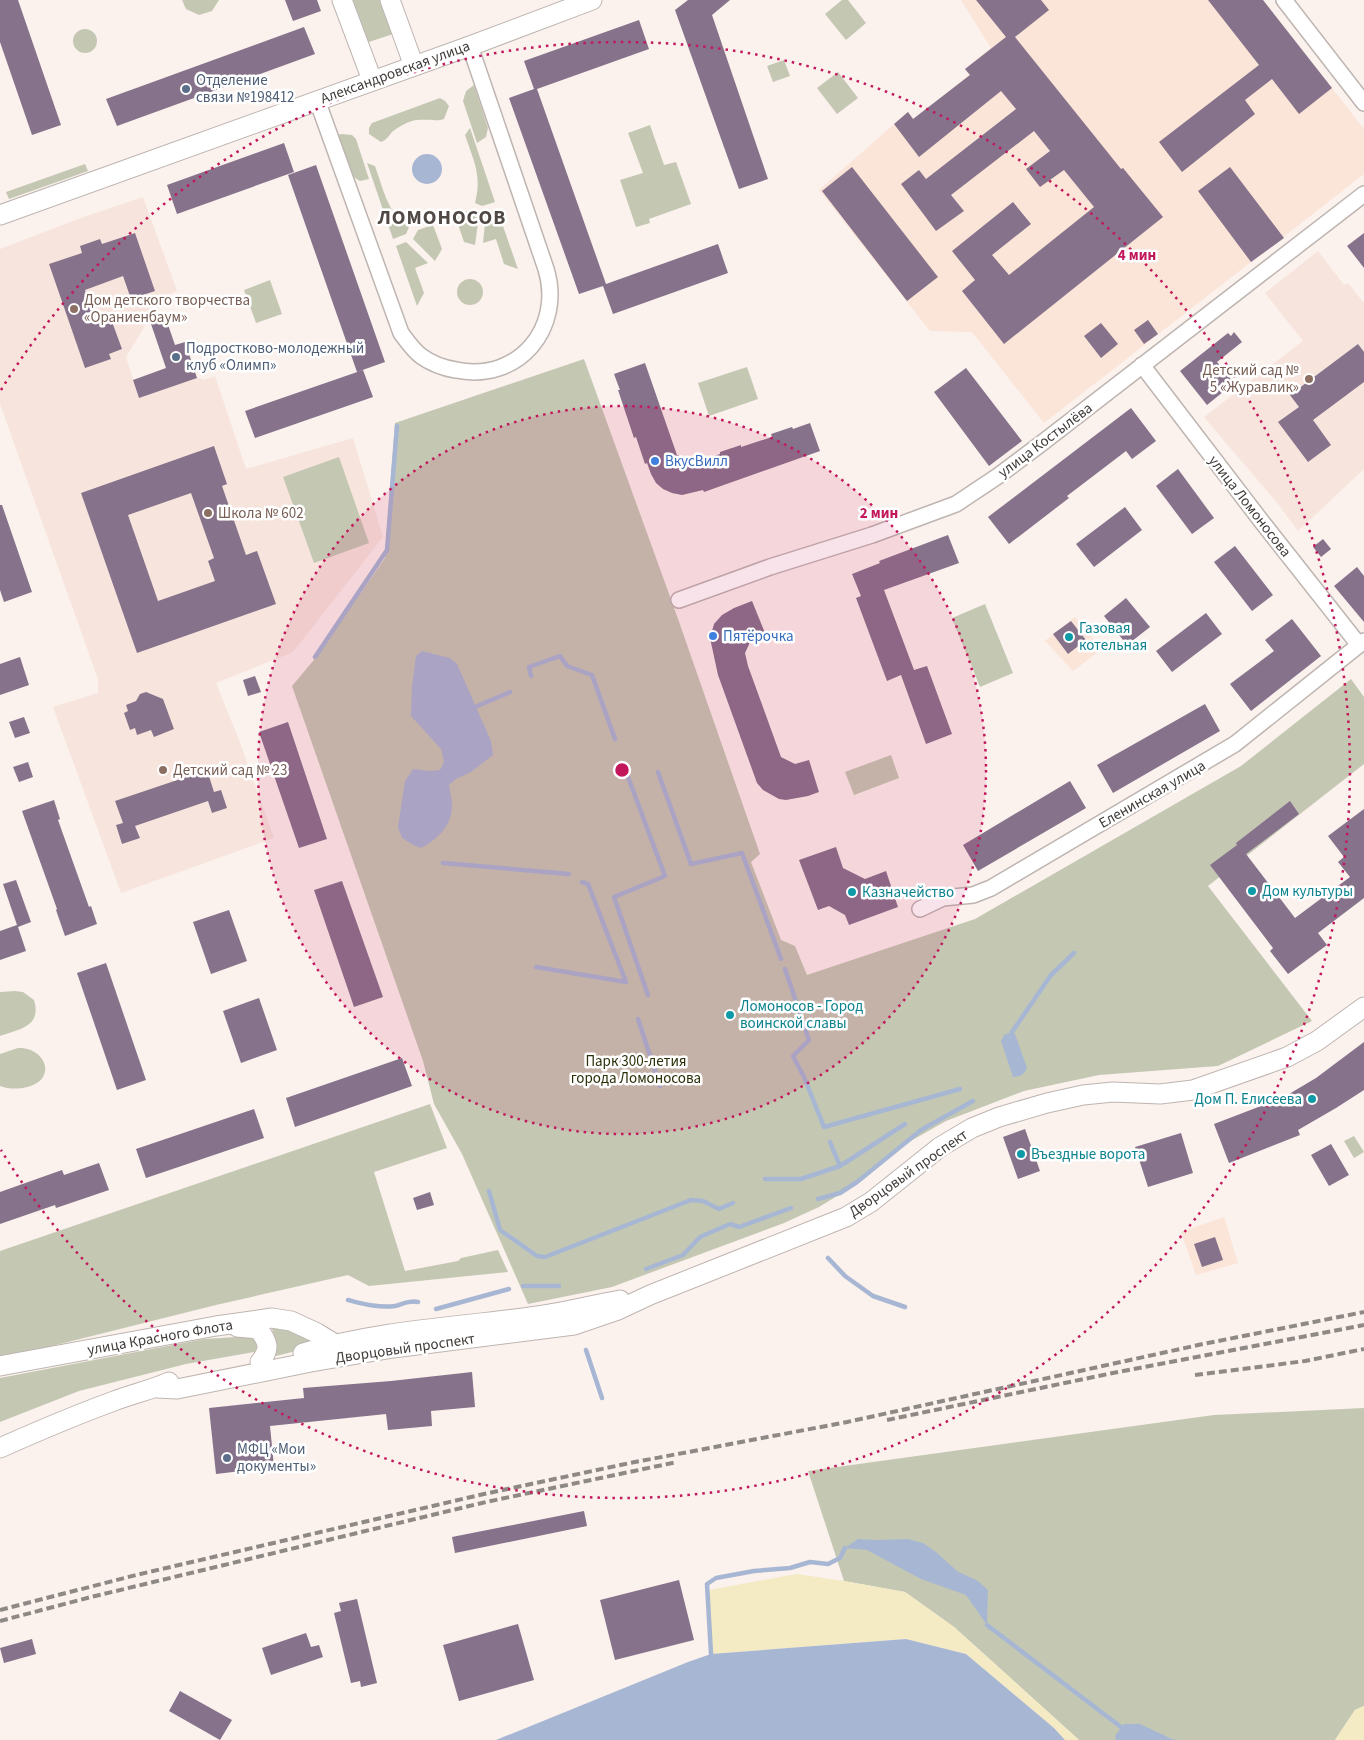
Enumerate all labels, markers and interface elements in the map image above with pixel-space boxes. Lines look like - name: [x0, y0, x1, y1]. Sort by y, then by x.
- street label: Александровская улица: [318, 36, 473, 109]
- place label: Отделение связи №198412: [196, 70, 295, 108]
- marker: Отделение связи №198412: [180, 83, 192, 95]
- district label: ЛОМОНОСОВ: [377, 204, 506, 232]
- text: 4 мин: [1118, 245, 1156, 266]
- place label: Дом детского творчества «Ораниенбаум»: [84, 290, 250, 328]
- marker: Дом детского творчества «Ораниенбаум»: [68, 303, 80, 315]
- place label: Подростково-молодежный клуб «Олимп»: [186, 338, 364, 376]
- marker: Подростково-молодежный клуб «Олимп»: [170, 351, 182, 363]
- place label: Детский сад № 5 «Журавлик»: [1202, 360, 1299, 398]
- marker: Детский сад № 5 «Журавлик»: [1303, 373, 1315, 385]
- street label: улица Костылёва: [994, 398, 1097, 483]
- place label: ВкусВилл: [665, 451, 728, 472]
- street label: улица Ломоносова: [1203, 451, 1296, 562]
- marker: ВкусВилл: [649, 455, 661, 467]
- place label: Школа № 602: [218, 503, 304, 524]
- text: 2 мин: [860, 503, 898, 524]
- marker: Школа № 602: [202, 507, 214, 519]
- place label: Газовая котельная: [1079, 618, 1147, 656]
- place label: Пятёрочка: [723, 626, 794, 647]
- marker: Пятёрочка: [707, 630, 719, 642]
- marker: Газовая котельная: [1063, 631, 1075, 643]
- street label: Еленинская улица: [1095, 755, 1210, 834]
- place label: Детский сад № 23: [173, 760, 287, 781]
- centre of rings: [613, 761, 631, 779]
- marker: Детский сад № 23: [157, 764, 169, 776]
- place label: Дом культуры: [1262, 881, 1353, 902]
- place label: Казначейство: [862, 882, 954, 903]
- marker: Дом культуры: [1246, 885, 1258, 897]
- marker: Казначейство: [846, 886, 858, 898]
- place label: Ломоносов - Город воинской славы: [740, 996, 863, 1034]
- marker: Ломоносов - Город воинской славы: [724, 1009, 736, 1021]
- park label: Парк 300-летия города Ломоносова: [571, 1051, 701, 1089]
- place label: Дом П. Елисеева: [1194, 1089, 1302, 1110]
- marker: Дом П. Елисеева: [1306, 1093, 1318, 1105]
- street label: Дворцовый проспект: [845, 1124, 972, 1222]
- place label: Въездные ворота: [1031, 1144, 1145, 1165]
- marker: Въездные ворота: [1015, 1148, 1027, 1160]
- street label: улица Красного Флота: [86, 1314, 235, 1361]
- street label: Дворцовый проспект: [334, 1328, 476, 1369]
- place label: МФЦ «Мои документы»: [237, 1439, 316, 1477]
- marker: МФЦ «Мои документы»: [221, 1452, 233, 1464]

